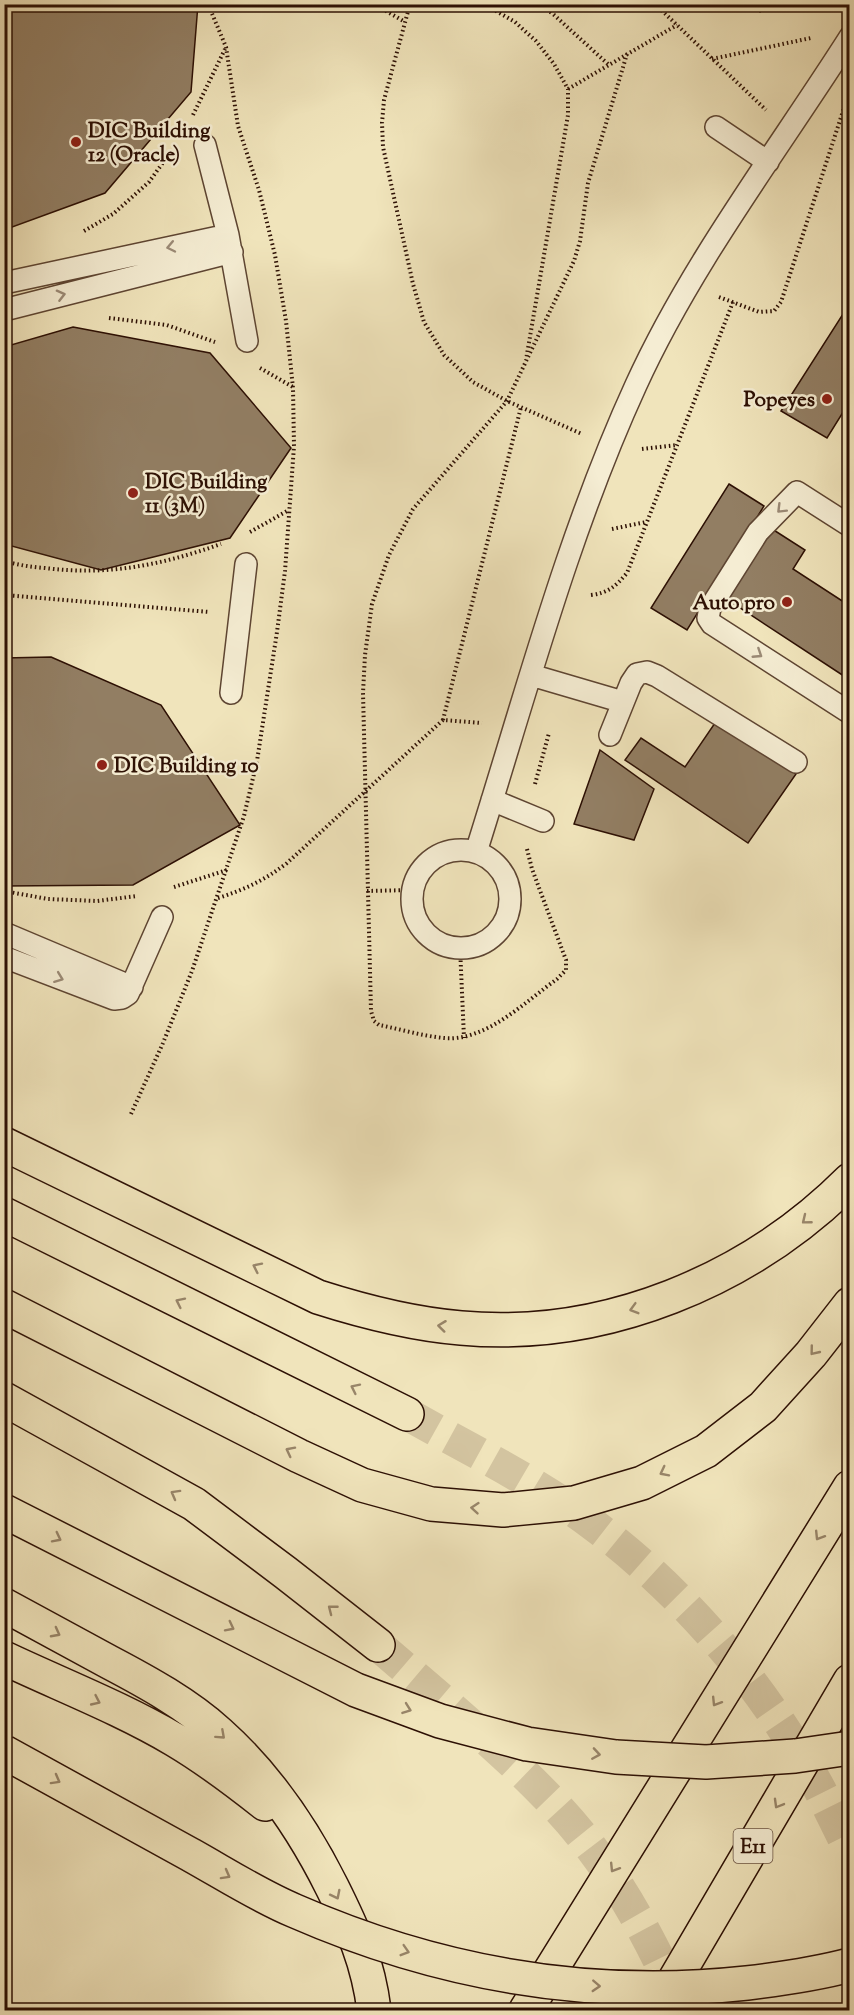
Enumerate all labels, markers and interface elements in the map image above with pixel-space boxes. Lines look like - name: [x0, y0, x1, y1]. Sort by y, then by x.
- place label: DIC Building 12 (Oracle): [88, 117, 211, 171]
- marker: DIC Building 12 (Oracle): [69, 135, 83, 149]
- one-way arrow: [166, 240, 176, 253]
- one-way arrow: [56, 290, 66, 303]
- place label: Popeyes: [744, 386, 815, 416]
- marker: Popeyes: [820, 392, 834, 406]
- place label: DIC Building 11 (3M): [145, 468, 268, 522]
- marker: DIC Building 11 (3M): [126, 486, 140, 500]
- one-way arrow: [778, 501, 789, 512]
- place label: Auto pro: [692, 589, 776, 619]
- marker: Auto pro: [780, 595, 794, 609]
- one-way arrow: [751, 647, 762, 658]
- place label: DIC Building 10: [114, 752, 259, 782]
- marker: DIC Building 10: [95, 758, 109, 772]
- one-way arrow: [53, 970, 64, 983]
- one-way arrow: [802, 1212, 813, 1223]
- one-way arrow: [253, 1263, 264, 1274]
- one-way arrow: [176, 1298, 187, 1309]
- one-way arrow: [630, 1302, 640, 1314]
- one-way arrow: [437, 1320, 446, 1332]
- one-way arrow: [810, 1344, 821, 1355]
- one-way arrow: [350, 1384, 361, 1396]
- one-way arrow: [285, 1447, 296, 1459]
- one-way arrow: [660, 1465, 670, 1476]
- one-way arrow: [171, 1490, 181, 1501]
- one-way arrow: [470, 1502, 479, 1515]
- one-way arrow: [50, 1530, 61, 1542]
- one-way arrow: [814, 1530, 826, 1540]
- one-way arrow: [328, 1605, 339, 1616]
- one-way arrow: [224, 1620, 234, 1631]
- one-way arrow: [50, 1626, 60, 1637]
- one-way arrow: [89, 1693, 100, 1705]
- one-way arrow: [712, 1696, 724, 1706]
- one-way arrow: [400, 1702, 411, 1714]
- one-way arrow: [214, 1728, 225, 1739]
- one-way arrow: [591, 1748, 600, 1760]
- one-way arrow: [50, 1773, 60, 1785]
- one-way arrow: [773, 1798, 785, 1808]
- road number: E11: [734, 1829, 772, 1863]
- one-way arrow: [609, 1862, 621, 1872]
- one-way arrow: [220, 1868, 231, 1879]
- one-way arrow: [329, 1889, 340, 1900]
- one-way arrow: [399, 1944, 410, 1957]
- one-way arrow: [592, 1980, 601, 1993]

